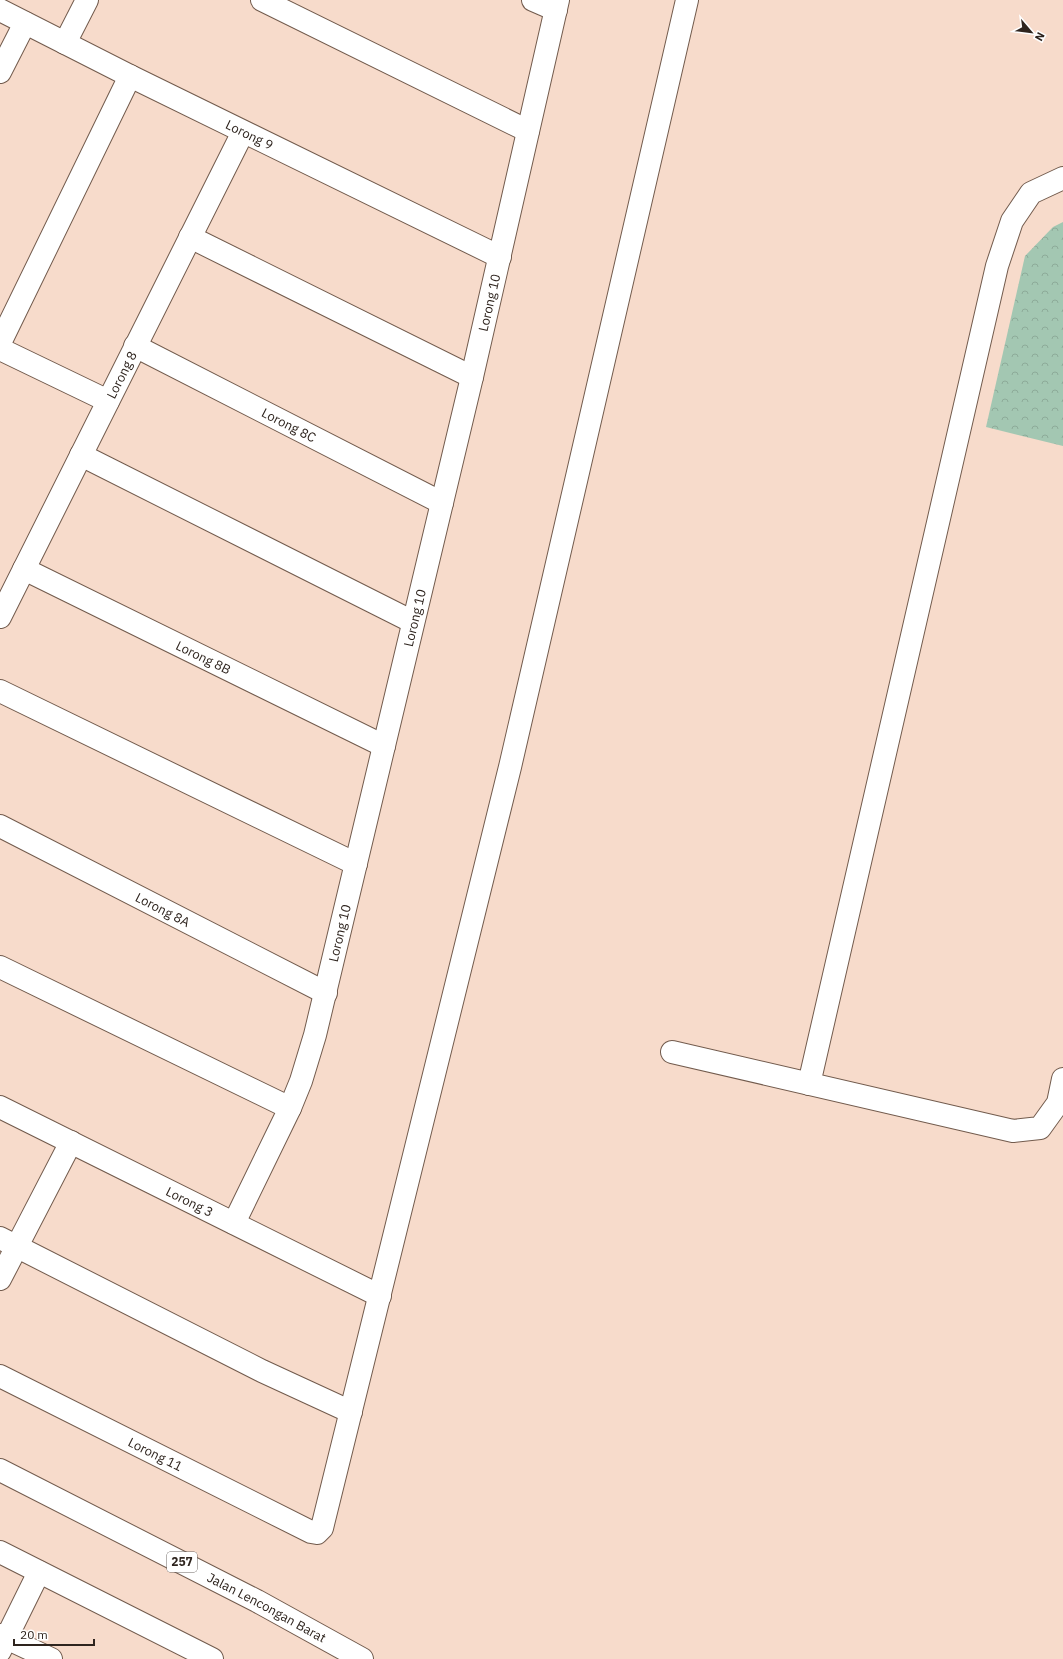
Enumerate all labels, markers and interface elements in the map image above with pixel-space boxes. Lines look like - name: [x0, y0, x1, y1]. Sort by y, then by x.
- north arrow: [1011, 12, 1051, 52]
- text: N: [1032, 30, 1048, 44]
- street label: Lorong 9: [223, 116, 276, 154]
- street label: Lorong 10: [475, 272, 504, 333]
- street label: Lorong 8: [103, 348, 141, 401]
- street label: Lorong 8C: [259, 404, 319, 446]
- street label: Lorong 10: [400, 587, 430, 648]
- street label: Lorong 8B: [173, 637, 234, 678]
- street label: Lorong 8A: [132, 889, 193, 931]
- street label: Lorong 10: [325, 902, 355, 964]
- street label: Lorong 3: [163, 1183, 216, 1221]
- street label: Lorong 11: [125, 1434, 185, 1475]
- road number: 257: [167, 1552, 197, 1572]
- street label: Jalan Lencongan Barat: [204, 1569, 329, 1647]
- scale bar: [14, 1621, 94, 1647]
- text: 20 m: [20, 1627, 48, 1642]

